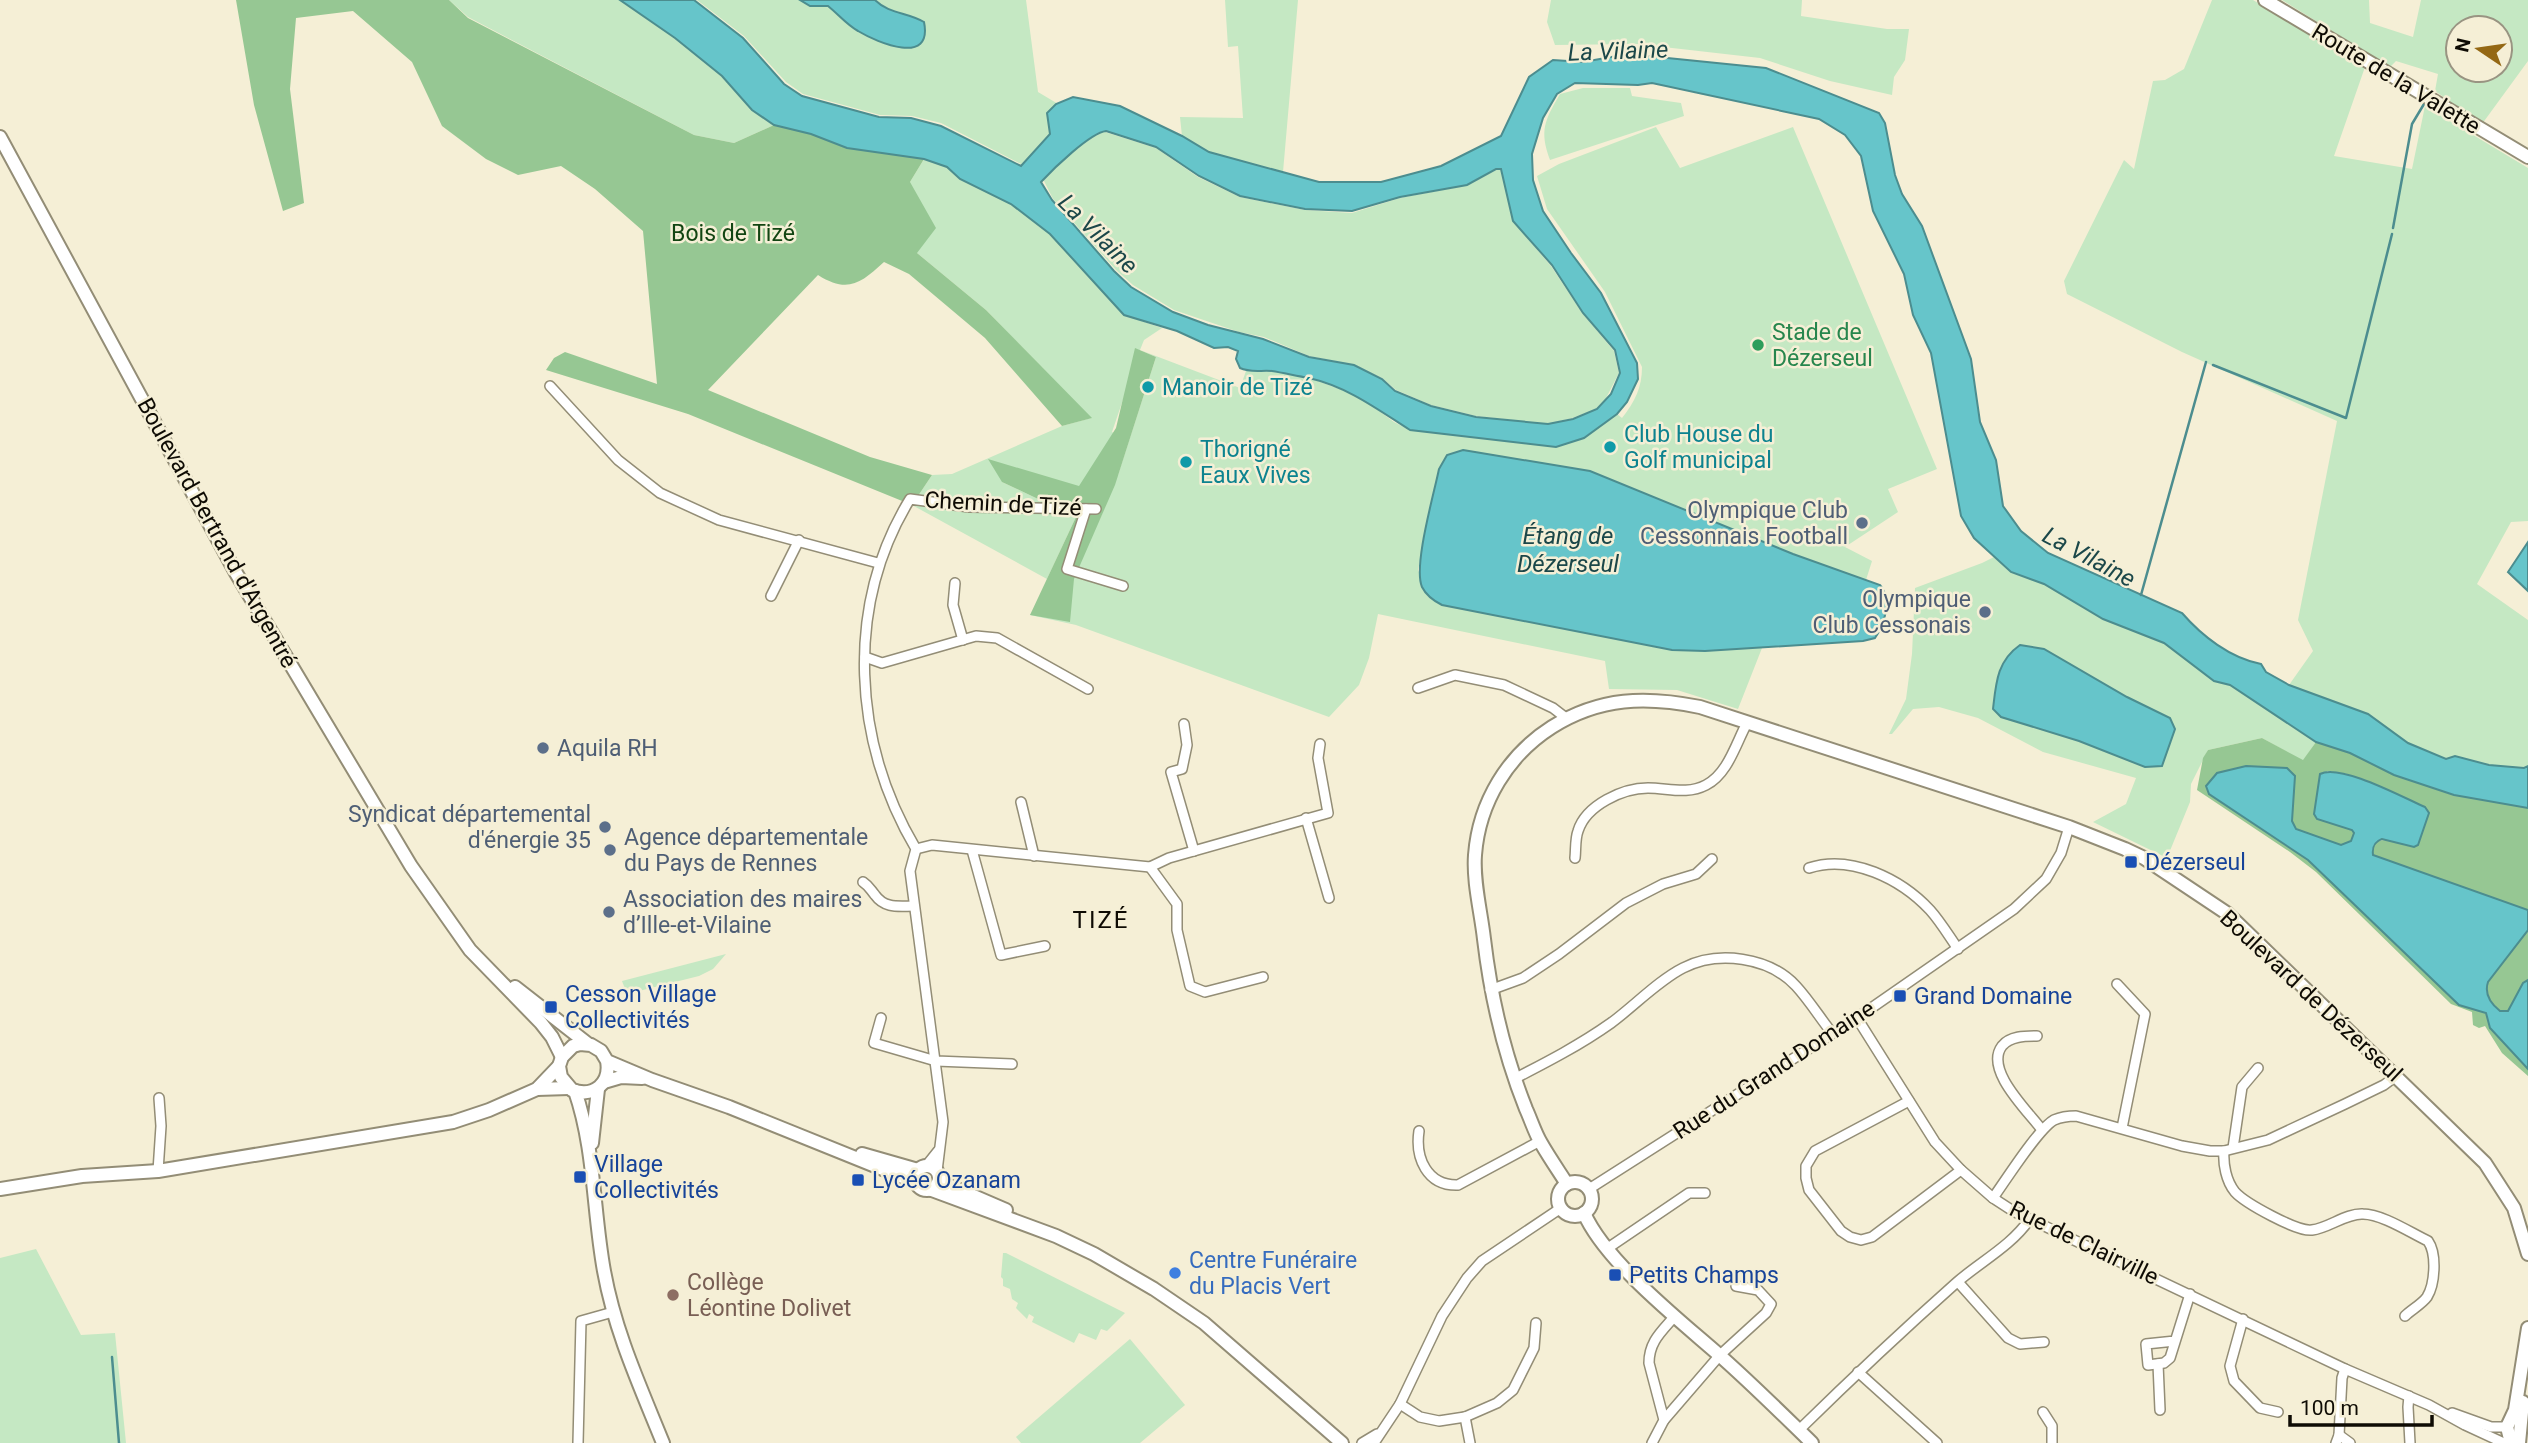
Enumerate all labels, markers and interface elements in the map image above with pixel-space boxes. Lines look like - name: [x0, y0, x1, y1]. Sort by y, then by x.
- north arrow: [2444, 14, 2514, 84]
- street label: Route de la Valette: [2307, 18, 2485, 140]
- water label: La Vilaine: [1567, 35, 1669, 67]
- text: N: [2450, 36, 2476, 54]
- water label: La Vilaine: [1052, 188, 1144, 280]
- park label: Bois de Tizé: [671, 220, 795, 247]
- place label: Stade de Dézerseul: [1772, 319, 1873, 372]
- marker: Stade de Dézerseul: [1750, 337, 1766, 353]
- place label: Manoir de Tizé: [1162, 374, 1313, 401]
- marker: Manoir de Tizé: [1140, 379, 1156, 395]
- street label: Boulevard Bertrand d'Argentré: [131, 393, 303, 673]
- place label: Club House du Golf municipal: [1624, 421, 1774, 474]
- place label: Thorigné Eaux Vives: [1200, 436, 1311, 489]
- marker: Club House du Golf municipal: [1602, 439, 1618, 455]
- marker: Thorigné Eaux Vives: [1178, 454, 1194, 470]
- street label: Chemin de Tizé: [924, 486, 1082, 522]
- place label: Olympique Club Cessonnais Football: [1640, 497, 1848, 550]
- marker: Olympique Club Cessonnais Football: [1854, 515, 1870, 531]
- water label: La Vilaine: [2038, 521, 2140, 593]
- water label: Étang de Dézerseul: [1517, 522, 1619, 578]
- place label: Olympique Club Cessonais: [1812, 586, 1971, 639]
- marker: Olympique Club Cessonais: [1977, 604, 1993, 620]
- place label: Aquila RH: [557, 735, 658, 762]
- marker: Aquila RH: [535, 740, 551, 756]
- place label: Syndicat départemental d'énergie 35: [348, 801, 591, 854]
- marker: Syndicat départemental d'énergie 35: [597, 819, 613, 835]
- place label: Agence départementale du Pays de Rennes: [624, 824, 868, 877]
- marker: Agence départementale du Pays de Rennes: [602, 842, 618, 858]
- place label: Dézerseul: [2145, 849, 2246, 876]
- marker: Dézerseul: [2123, 854, 2139, 870]
- place label: Association des maires d’Ille-et-Vilaine: [623, 886, 862, 939]
- marker: Association des maires d’Ille-et-Vilaine: [601, 904, 617, 920]
- street label: Boulevard de Dézerseul: [2214, 905, 2408, 1087]
- district label: TIZÉ: [1073, 906, 1129, 934]
- place label: Cesson Village Collectivités: [565, 981, 716, 1034]
- place label: Grand Domaine: [1914, 983, 2072, 1010]
- marker: Grand Domaine: [1892, 988, 1908, 1004]
- street label: Rue du Grand Domaine: [1668, 995, 1880, 1145]
- marker: Cesson Village Collectivités: [543, 999, 559, 1015]
- place label: Village Collectivités: [594, 1151, 719, 1204]
- place label: Lycée Ozanam: [872, 1167, 1021, 1194]
- marker: Village Collectivités: [572, 1169, 588, 1185]
- marker: Lycée Ozanam: [850, 1172, 866, 1188]
- street label: Rue de Clairville: [2005, 1195, 2163, 1291]
- place label: Centre Funéraire du Placis Vert: [1189, 1247, 1357, 1300]
- place label: Petits Champs: [1629, 1262, 1779, 1289]
- marker: Centre Funéraire du Placis Vert: [1167, 1265, 1183, 1281]
- marker: Petits Champs: [1607, 1267, 1623, 1283]
- place label: Collège Léontine Dolivet: [687, 1269, 851, 1322]
- marker: Collège Léontine Dolivet: [665, 1287, 681, 1303]
- scale bar: [2290, 1384, 2432, 1428]
- text: 100 m: [2300, 1396, 2359, 1420]

